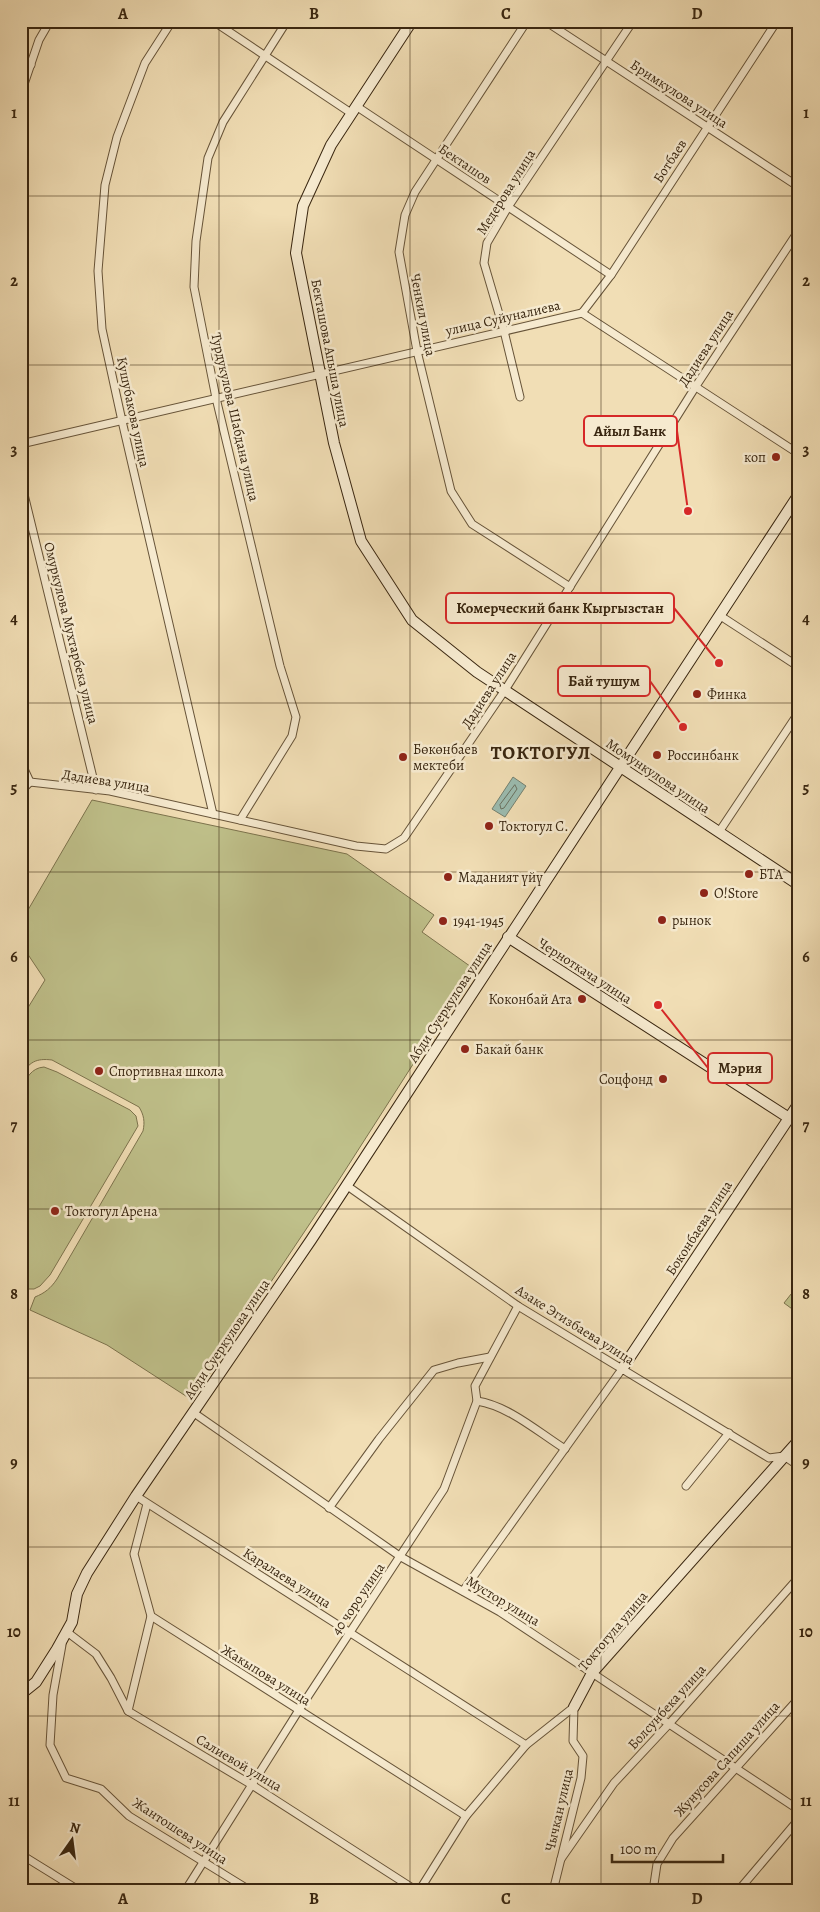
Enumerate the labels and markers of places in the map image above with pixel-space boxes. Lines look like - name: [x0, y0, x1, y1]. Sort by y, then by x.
- callout: Айыл Банк: [584, 416, 677, 446]
- place label: коп: [744, 448, 766, 467]
- marker: коп: [770, 451, 782, 463]
- callout: Комерческий банк Кыргызстан: [446, 593, 674, 623]
- callout: Бай тушум: [558, 666, 650, 696]
- place label: Финка: [707, 685, 747, 704]
- marker: Финка: [691, 688, 703, 700]
- place label: Бөкөнбаев мектеби: [413, 740, 478, 775]
- place label: Россинбанк: [667, 746, 739, 765]
- marker: Россинбанк: [651, 749, 663, 761]
- marker: Бөкөнбаев мектеби: [397, 751, 409, 763]
- place label: Токтогул С.: [499, 817, 568, 836]
- marker: Токтогул С.: [483, 820, 495, 832]
- place label: БТА: [759, 865, 784, 884]
- place label: Маданият үйү: [458, 868, 543, 887]
- marker: БТА: [743, 868, 755, 880]
- marker: Маданият үйү: [442, 871, 454, 883]
- place label: O!Store: [714, 884, 758, 903]
- marker: O!Store: [698, 887, 710, 899]
- place label: рынок: [672, 911, 711, 930]
- place label: 1941-1945: [453, 912, 504, 931]
- marker: рынок: [656, 914, 668, 926]
- marker: 1941-1945: [437, 915, 449, 927]
- place label: Коконбай Ата: [489, 990, 573, 1009]
- marker: Коконбай Ата: [576, 993, 588, 1005]
- place label: Бакай банк: [475, 1040, 543, 1059]
- marker: Бакай банк: [459, 1043, 471, 1055]
- callout: Мэрия: [708, 1053, 772, 1083]
- place label: Спортивная школа: [109, 1062, 225, 1081]
- marker: Спортивная школа: [93, 1065, 105, 1077]
- place label: Соцфонд: [599, 1070, 653, 1089]
- marker: Соцфонд: [657, 1073, 669, 1085]
- place label: Токтогул Арена: [65, 1202, 158, 1221]
- marker: Токтогул Арена: [49, 1205, 61, 1217]

